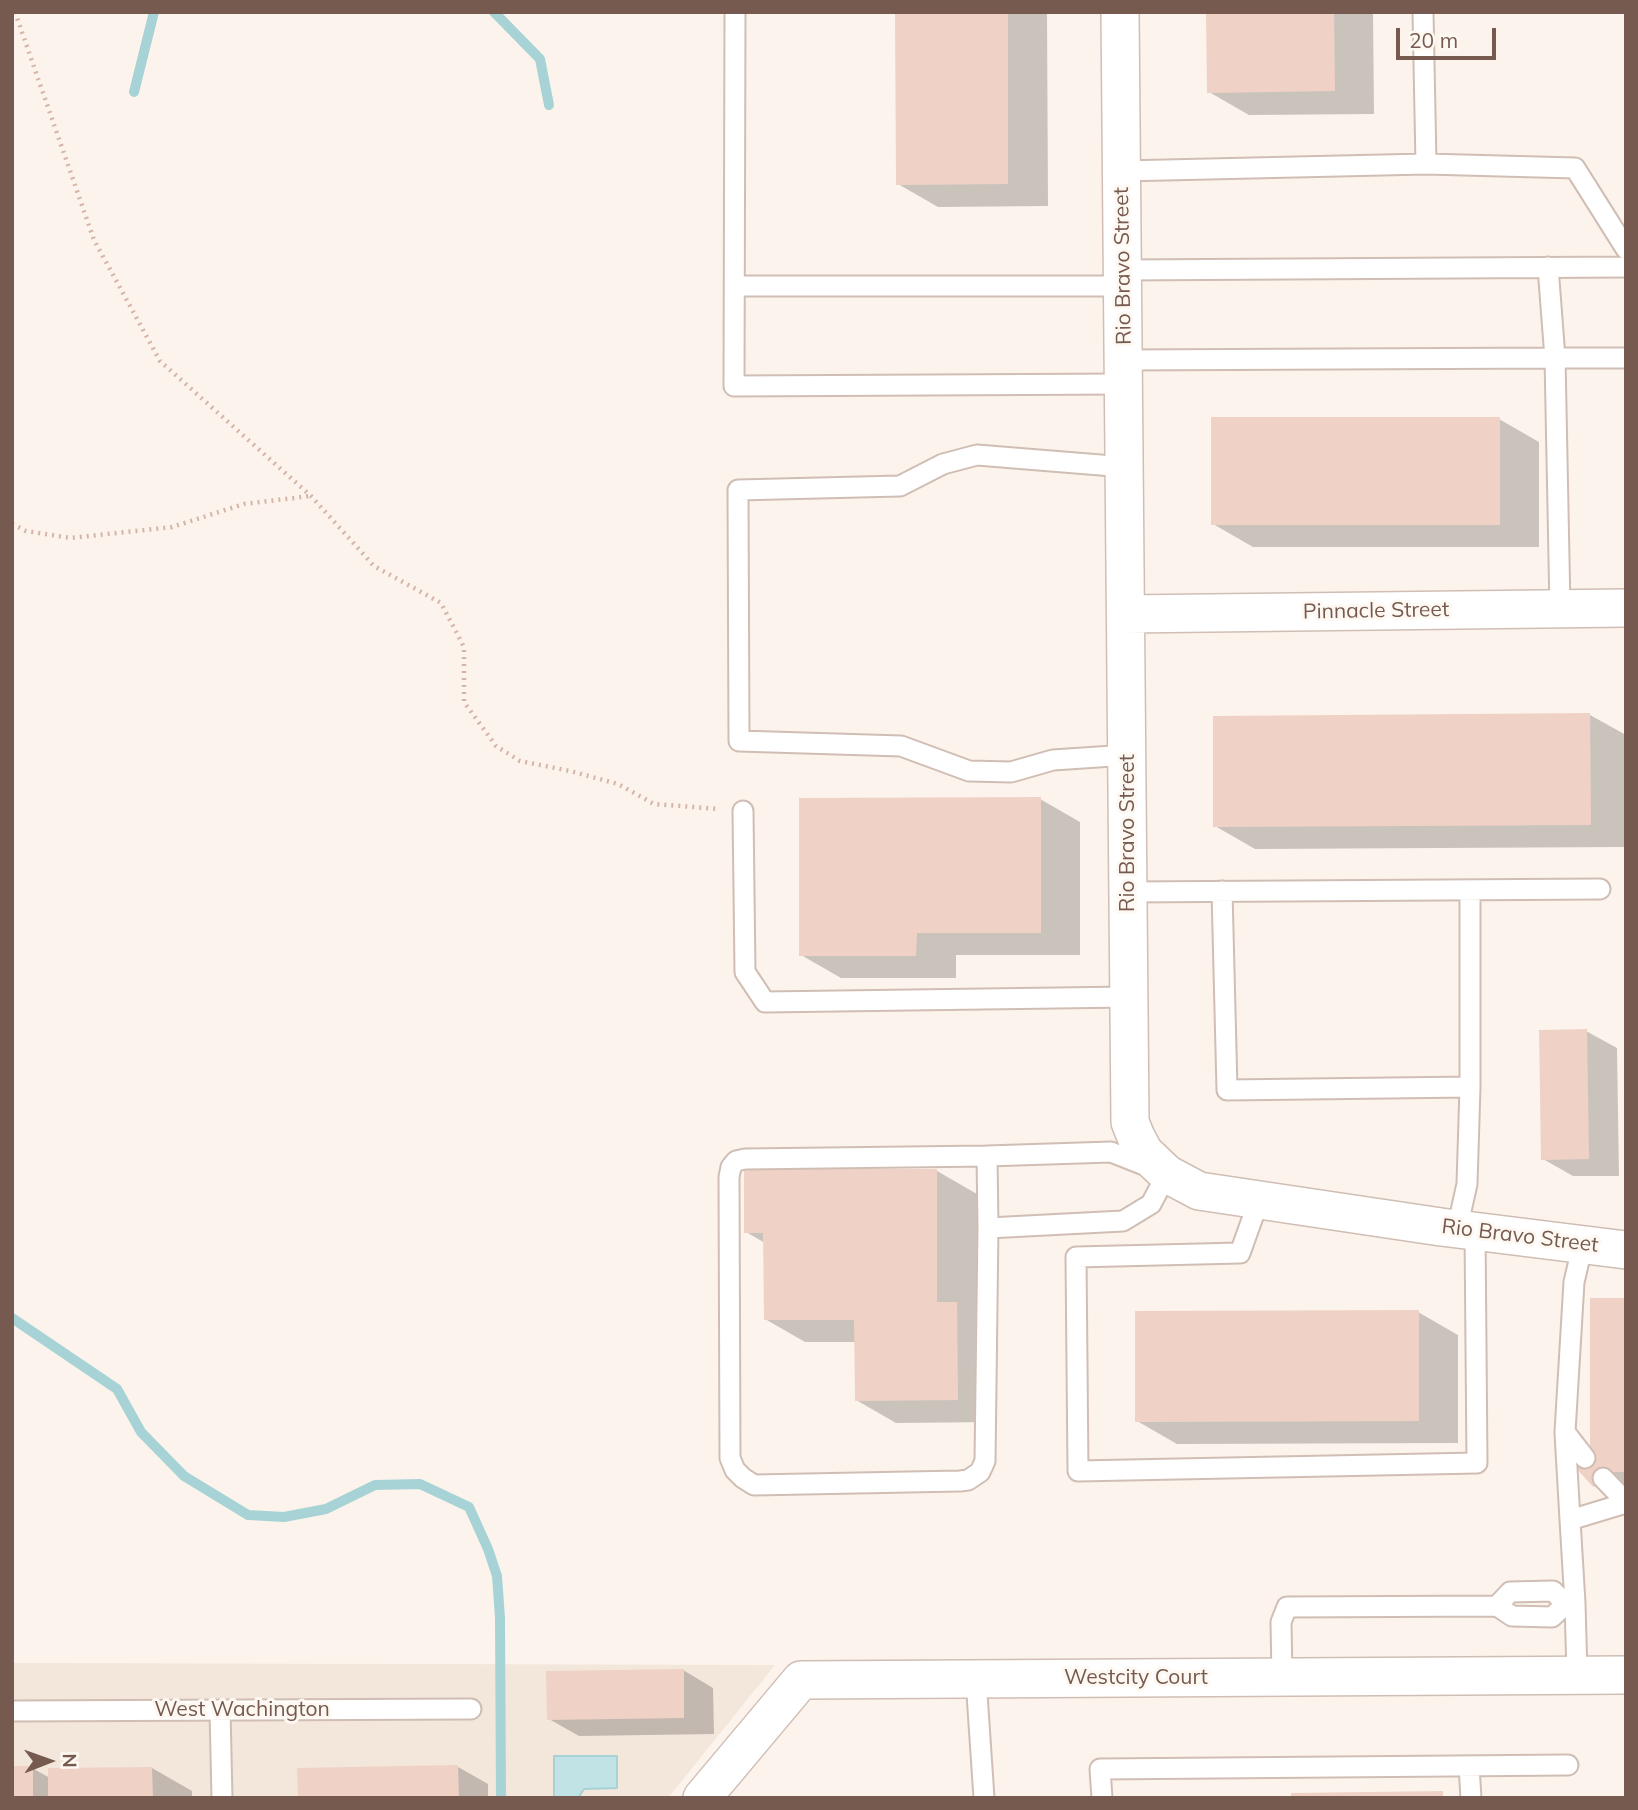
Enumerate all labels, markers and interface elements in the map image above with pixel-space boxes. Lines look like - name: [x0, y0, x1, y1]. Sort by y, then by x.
- scale bar: [1400, 14, 1500, 58]
- text: 20 m: [1409, 27, 1458, 53]
- street label: Rio Bravo Street: [1109, 187, 1137, 345]
- street label: Pinnacle Street: [1303, 597, 1449, 625]
- street label: Rio Bravo Street: [1115, 754, 1141, 912]
- street label: Rio Bravo Street: [1440, 1214, 1600, 1258]
- street label: Westcity Court: [1064, 1665, 1208, 1691]
- street label: West Wachington: [154, 1697, 330, 1723]
- north arrow: [14, 1726, 84, 1796]
- text: N: [58, 1753, 82, 1768]

